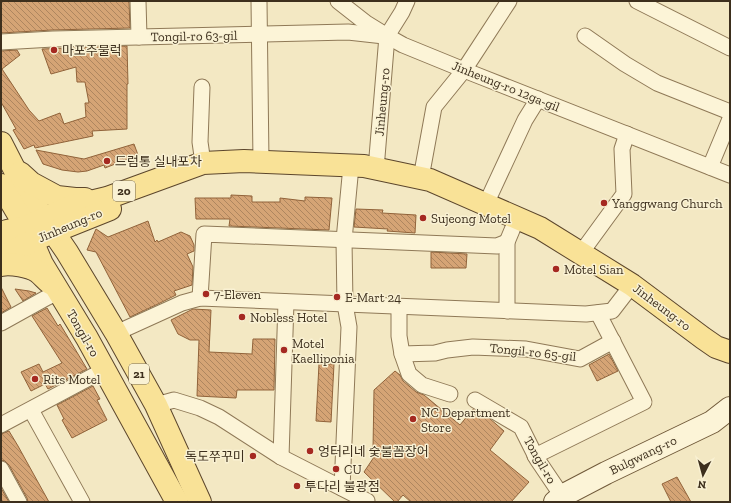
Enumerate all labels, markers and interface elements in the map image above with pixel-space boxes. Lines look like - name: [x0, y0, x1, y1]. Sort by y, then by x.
- street label: Tongil-ro 63-gil: [151, 28, 238, 44]
- place label: 마포주물럭: [62, 43, 122, 58]
- marker: 마포주물럭: [49, 45, 59, 55]
- street label: Jinheung-ro 12ga-gil: [450, 58, 563, 115]
- street label: Jinheung-ro: [372, 67, 392, 137]
- place label: 드럼통 실내포차: [115, 154, 202, 169]
- marker: 드럼통 실내포차: [102, 156, 112, 166]
- road number: 20: [113, 181, 135, 201]
- place label: Yanggwang Church: [611, 196, 723, 211]
- marker: Yanggwang Church: [599, 198, 609, 208]
- street label: Jinheung-ro: [36, 205, 105, 245]
- place label: Sujeong Motel: [431, 211, 512, 227]
- marker: Sujeong Motel: [418, 213, 428, 223]
- place label: Motel Sian: [564, 262, 624, 277]
- marker: Motel Sian: [551, 264, 561, 274]
- street label: Jinheung-ro: [630, 280, 694, 334]
- place label: 7-Eleven: [214, 287, 262, 302]
- marker: 7-Eleven: [201, 289, 211, 299]
- place label: E-Mart 24: [345, 290, 401, 305]
- marker: E-Mart 24: [332, 292, 342, 302]
- street label: Tongil-ro: [64, 307, 103, 359]
- place label: Nobless Hotel: [250, 310, 328, 325]
- marker: Nobless Hotel: [237, 312, 247, 322]
- place label: Motel Kaelliponia: [292, 336, 355, 366]
- street label: Tongil-ro 65-gil: [489, 340, 578, 364]
- marker: Motel Kaelliponia: [279, 345, 289, 355]
- road number: 21: [129, 364, 149, 384]
- place label: Rits Motel: [43, 372, 101, 387]
- marker: Rits Motel: [30, 374, 40, 384]
- place label: NC Department Store: [421, 405, 511, 435]
- marker: NC Department Store: [408, 414, 418, 424]
- street label: Bulgwang-ro: [607, 432, 679, 478]
- street label: Tongil-ro: [521, 434, 560, 486]
- place label: 엉터리네 숯불꼼장어: [318, 444, 429, 459]
- marker: 엉터리네 숯불꼼장어: [305, 446, 315, 456]
- place label: 독도쭈꾸미: [185, 449, 245, 464]
- marker: 독도쭈꾸미: [248, 451, 258, 461]
- north arrow: [683, 455, 723, 495]
- place label: CU: [344, 462, 362, 477]
- marker: CU: [331, 464, 341, 474]
- text: N: [697, 477, 707, 491]
- place label: 투다리 불광점: [305, 479, 380, 494]
- marker: 투다리 불광점: [292, 481, 302, 491]

